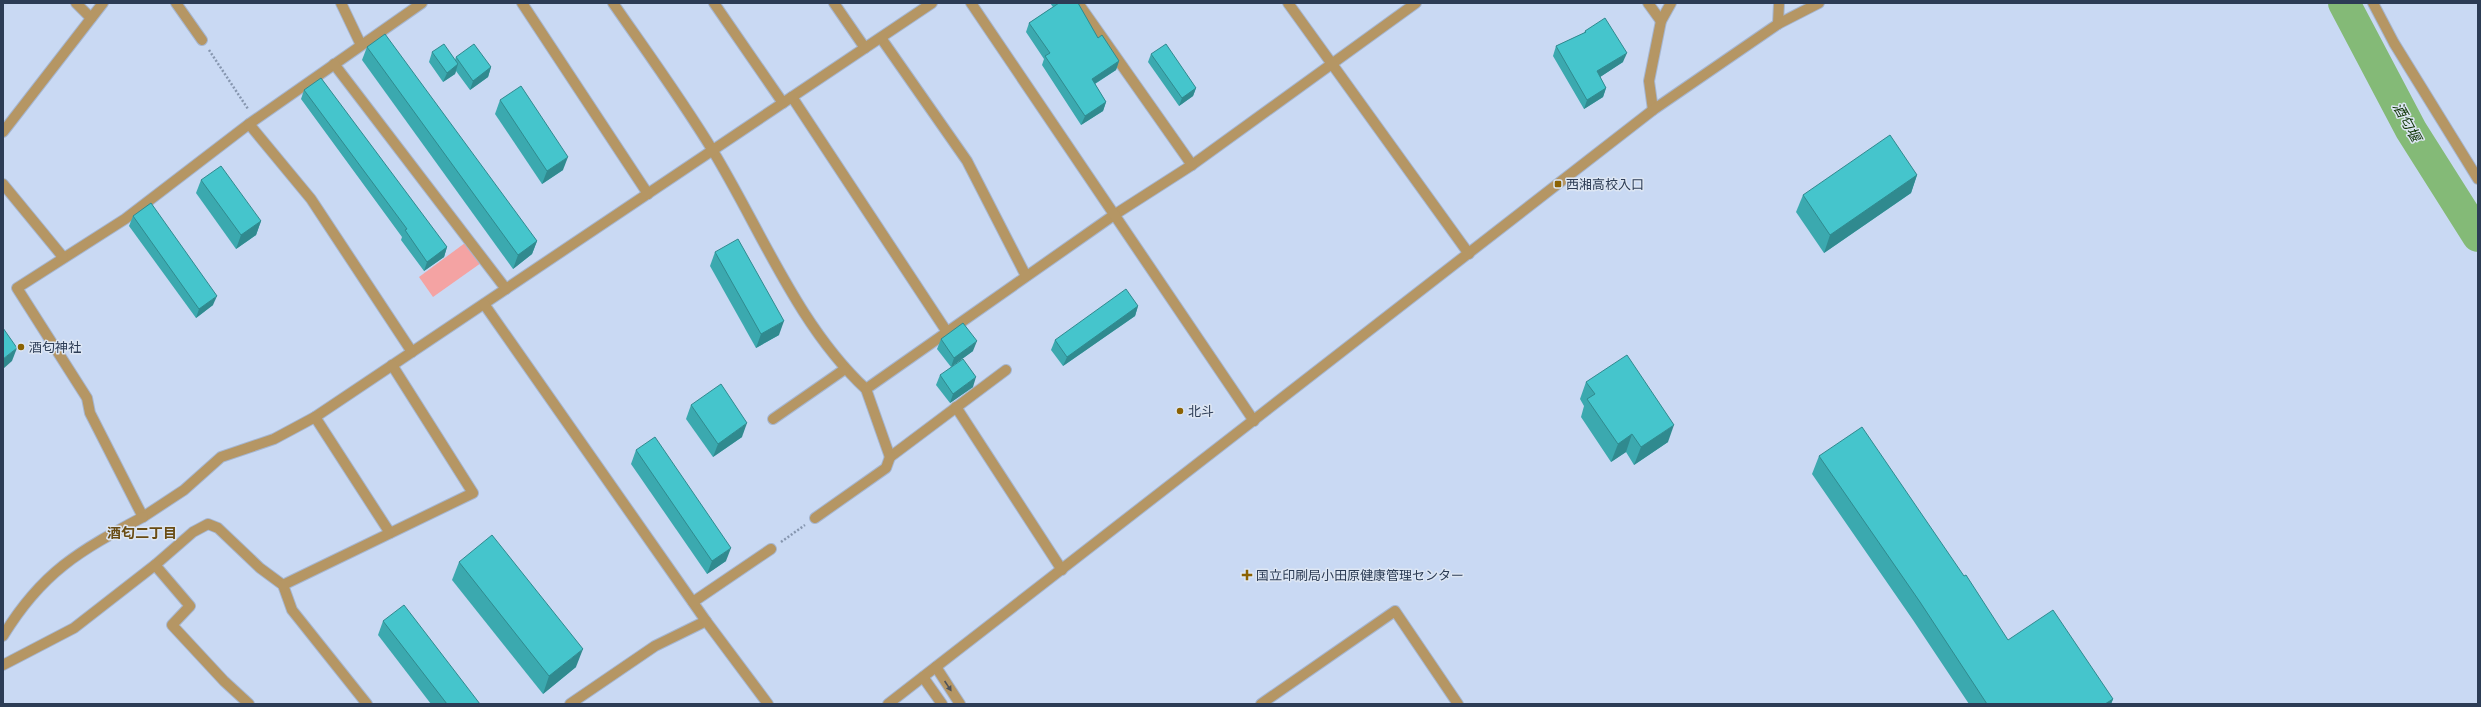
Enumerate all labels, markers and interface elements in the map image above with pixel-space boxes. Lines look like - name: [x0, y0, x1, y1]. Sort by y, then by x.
- water label: 酒匂堰: [2389, 100, 2426, 147]
- place label: 西湘高校入口: [1566, 177, 1644, 192]
- marker: 西湘高校入口: [1553, 179, 1563, 189]
- place label: 酒匂神社: [29, 340, 81, 355]
- marker: 酒匂神社: [16, 342, 26, 352]
- place label: 北斗: [1188, 404, 1214, 419]
- marker: 北斗: [1175, 406, 1185, 416]
- district label: 酒匂二丁目: [107, 525, 177, 542]
- place label: 国立印刷局小田原健康管理センター: [1256, 568, 1464, 583]
- marker: 国立印刷局小田原健康管理センター: [1241, 569, 1253, 581]
- one-way arrow: [944, 681, 952, 691]

